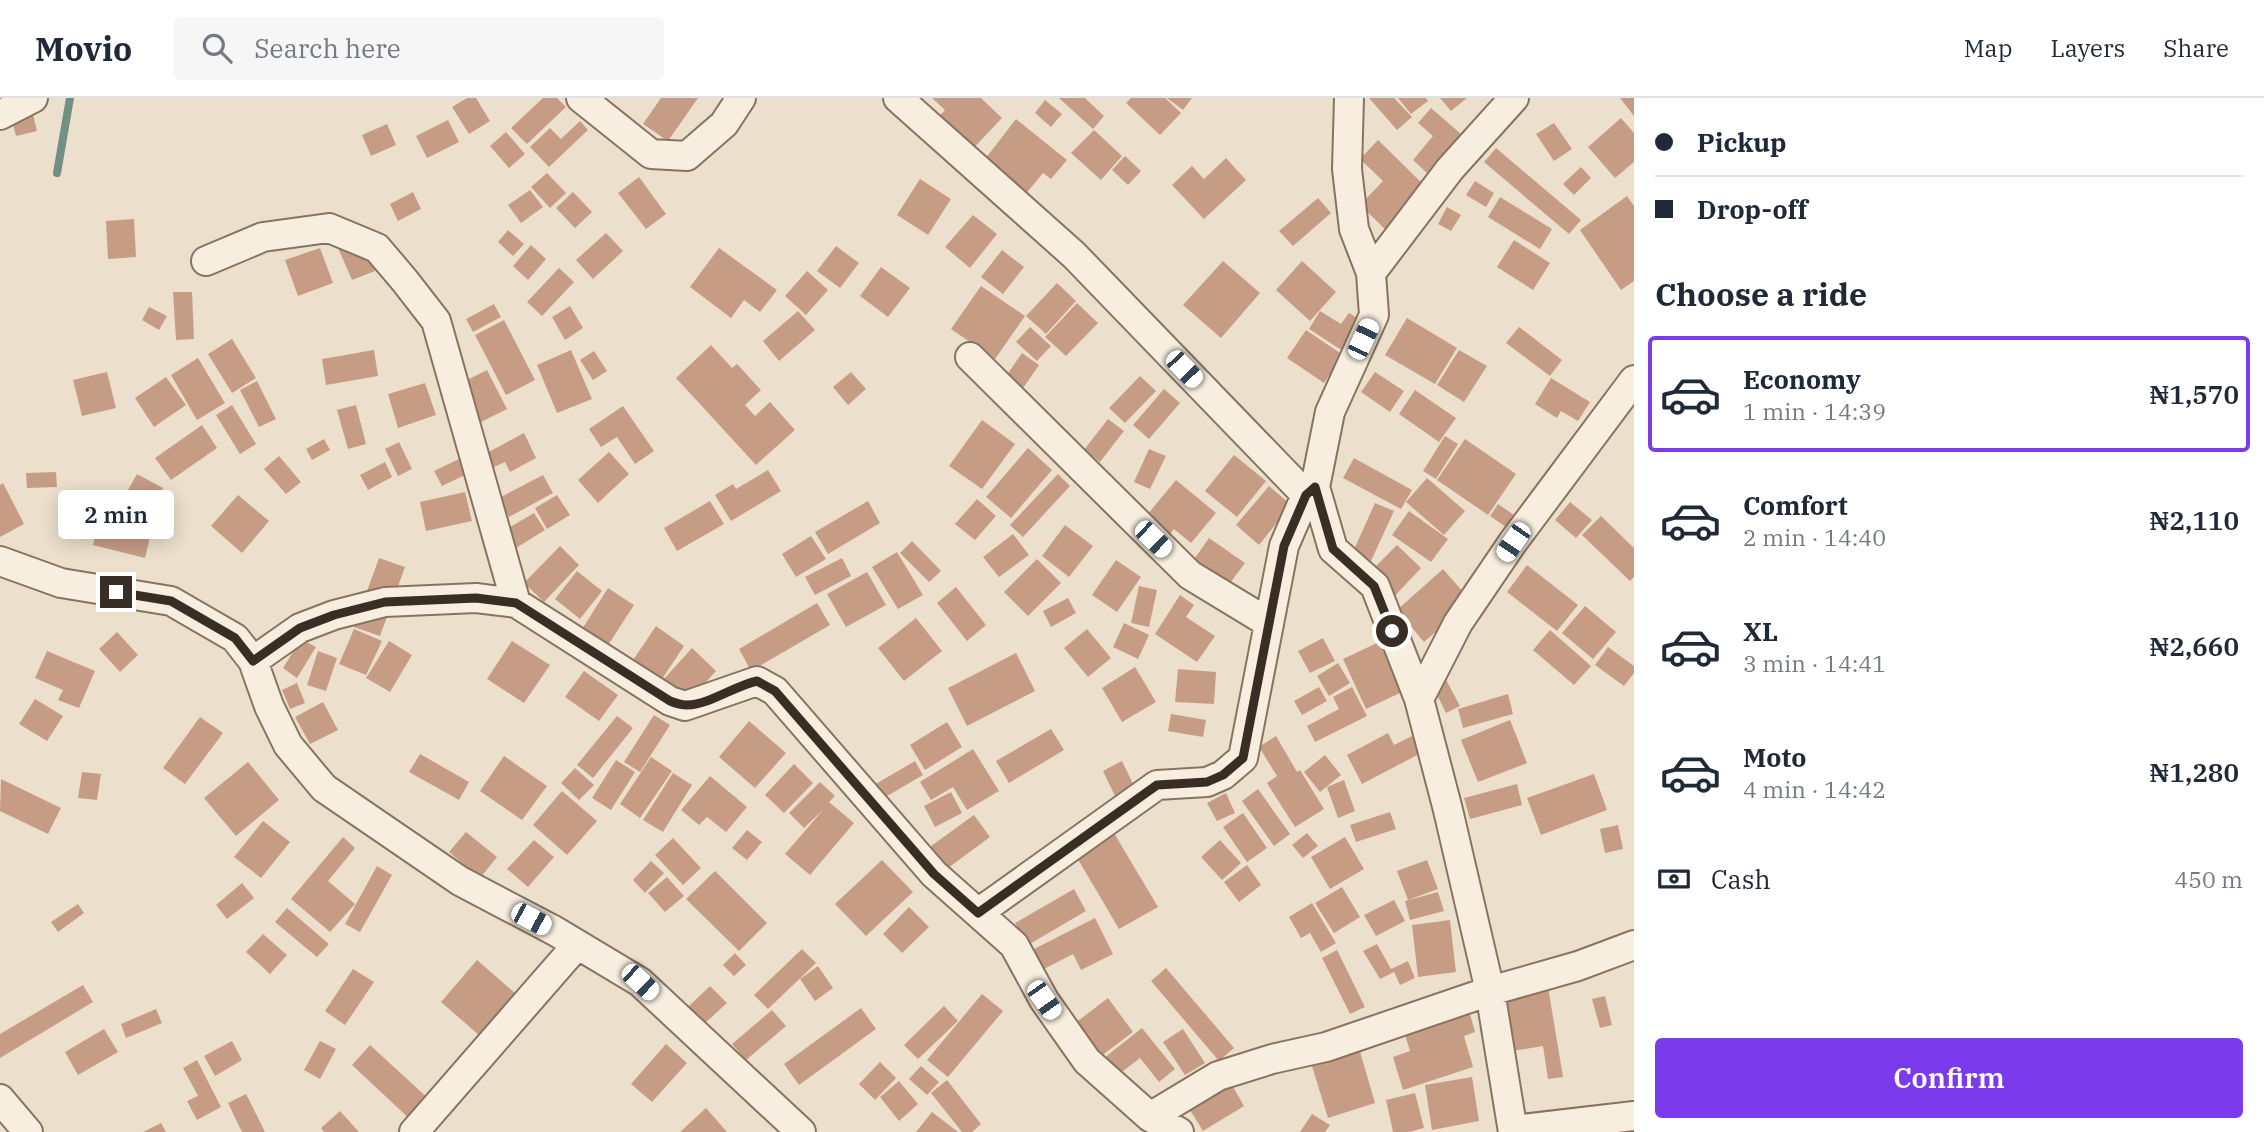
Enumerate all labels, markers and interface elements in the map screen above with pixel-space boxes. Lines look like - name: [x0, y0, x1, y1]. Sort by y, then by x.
- search box: [174, 17, 664, 80]
- text: Movio: [35, 27, 132, 70]
- icon: search: [198, 29, 236, 67]
- text: Search here: [254, 31, 401, 65]
- text: Map: [1964, 32, 2012, 64]
- text: Layers: [2050, 32, 2125, 64]
- text: Share: [2163, 32, 2229, 64]
- text: Pickup: [1697, 125, 1787, 159]
- text: Drop-off: [1697, 192, 1808, 226]
- text: Choose a ride: [1655, 273, 1867, 315]
- car: [1345, 316, 1382, 362]
- car: [1162, 347, 1207, 391]
- text: Economy: [1743, 362, 1861, 396]
- icon: car: [1659, 363, 1722, 426]
- text: ₦1,570: [2149, 377, 2239, 411]
- text: 1 min · 14:39: [1743, 396, 1886, 426]
- text: Comfort: [1743, 488, 1848, 522]
- icon: car: [1659, 489, 1722, 552]
- callout: 2 min: [58, 490, 174, 540]
- text: 2 min: [84, 499, 148, 529]
- text: ₦2,110: [2149, 503, 2239, 537]
- car: [1131, 517, 1176, 561]
- car: [1493, 519, 1534, 565]
- text: 2 min · 14:40: [1743, 522, 1886, 552]
- route end: [100, 576, 132, 608]
- text: XL: [1743, 614, 1778, 648]
- route start: [1376, 615, 1408, 647]
- icon: car: [1659, 615, 1722, 678]
- text: ₦2,660: [2149, 629, 2239, 663]
- text: 3 min · 14:41: [1743, 648, 1886, 678]
- text: Moto: [1743, 740, 1806, 774]
- icon: car: [1659, 741, 1722, 804]
- text: ₦1,280: [2149, 755, 2239, 789]
- text: 4 min · 14:42: [1743, 774, 1886, 804]
- icon: cash: [1655, 860, 1693, 898]
- text: Cash: [1711, 862, 1771, 896]
- text: 450 m: [2174, 864, 2243, 894]
- car: [508, 900, 555, 938]
- car: [618, 960, 663, 1004]
- car: [1024, 977, 1065, 1023]
- button: Confirm: [1655, 1038, 2243, 1118]

